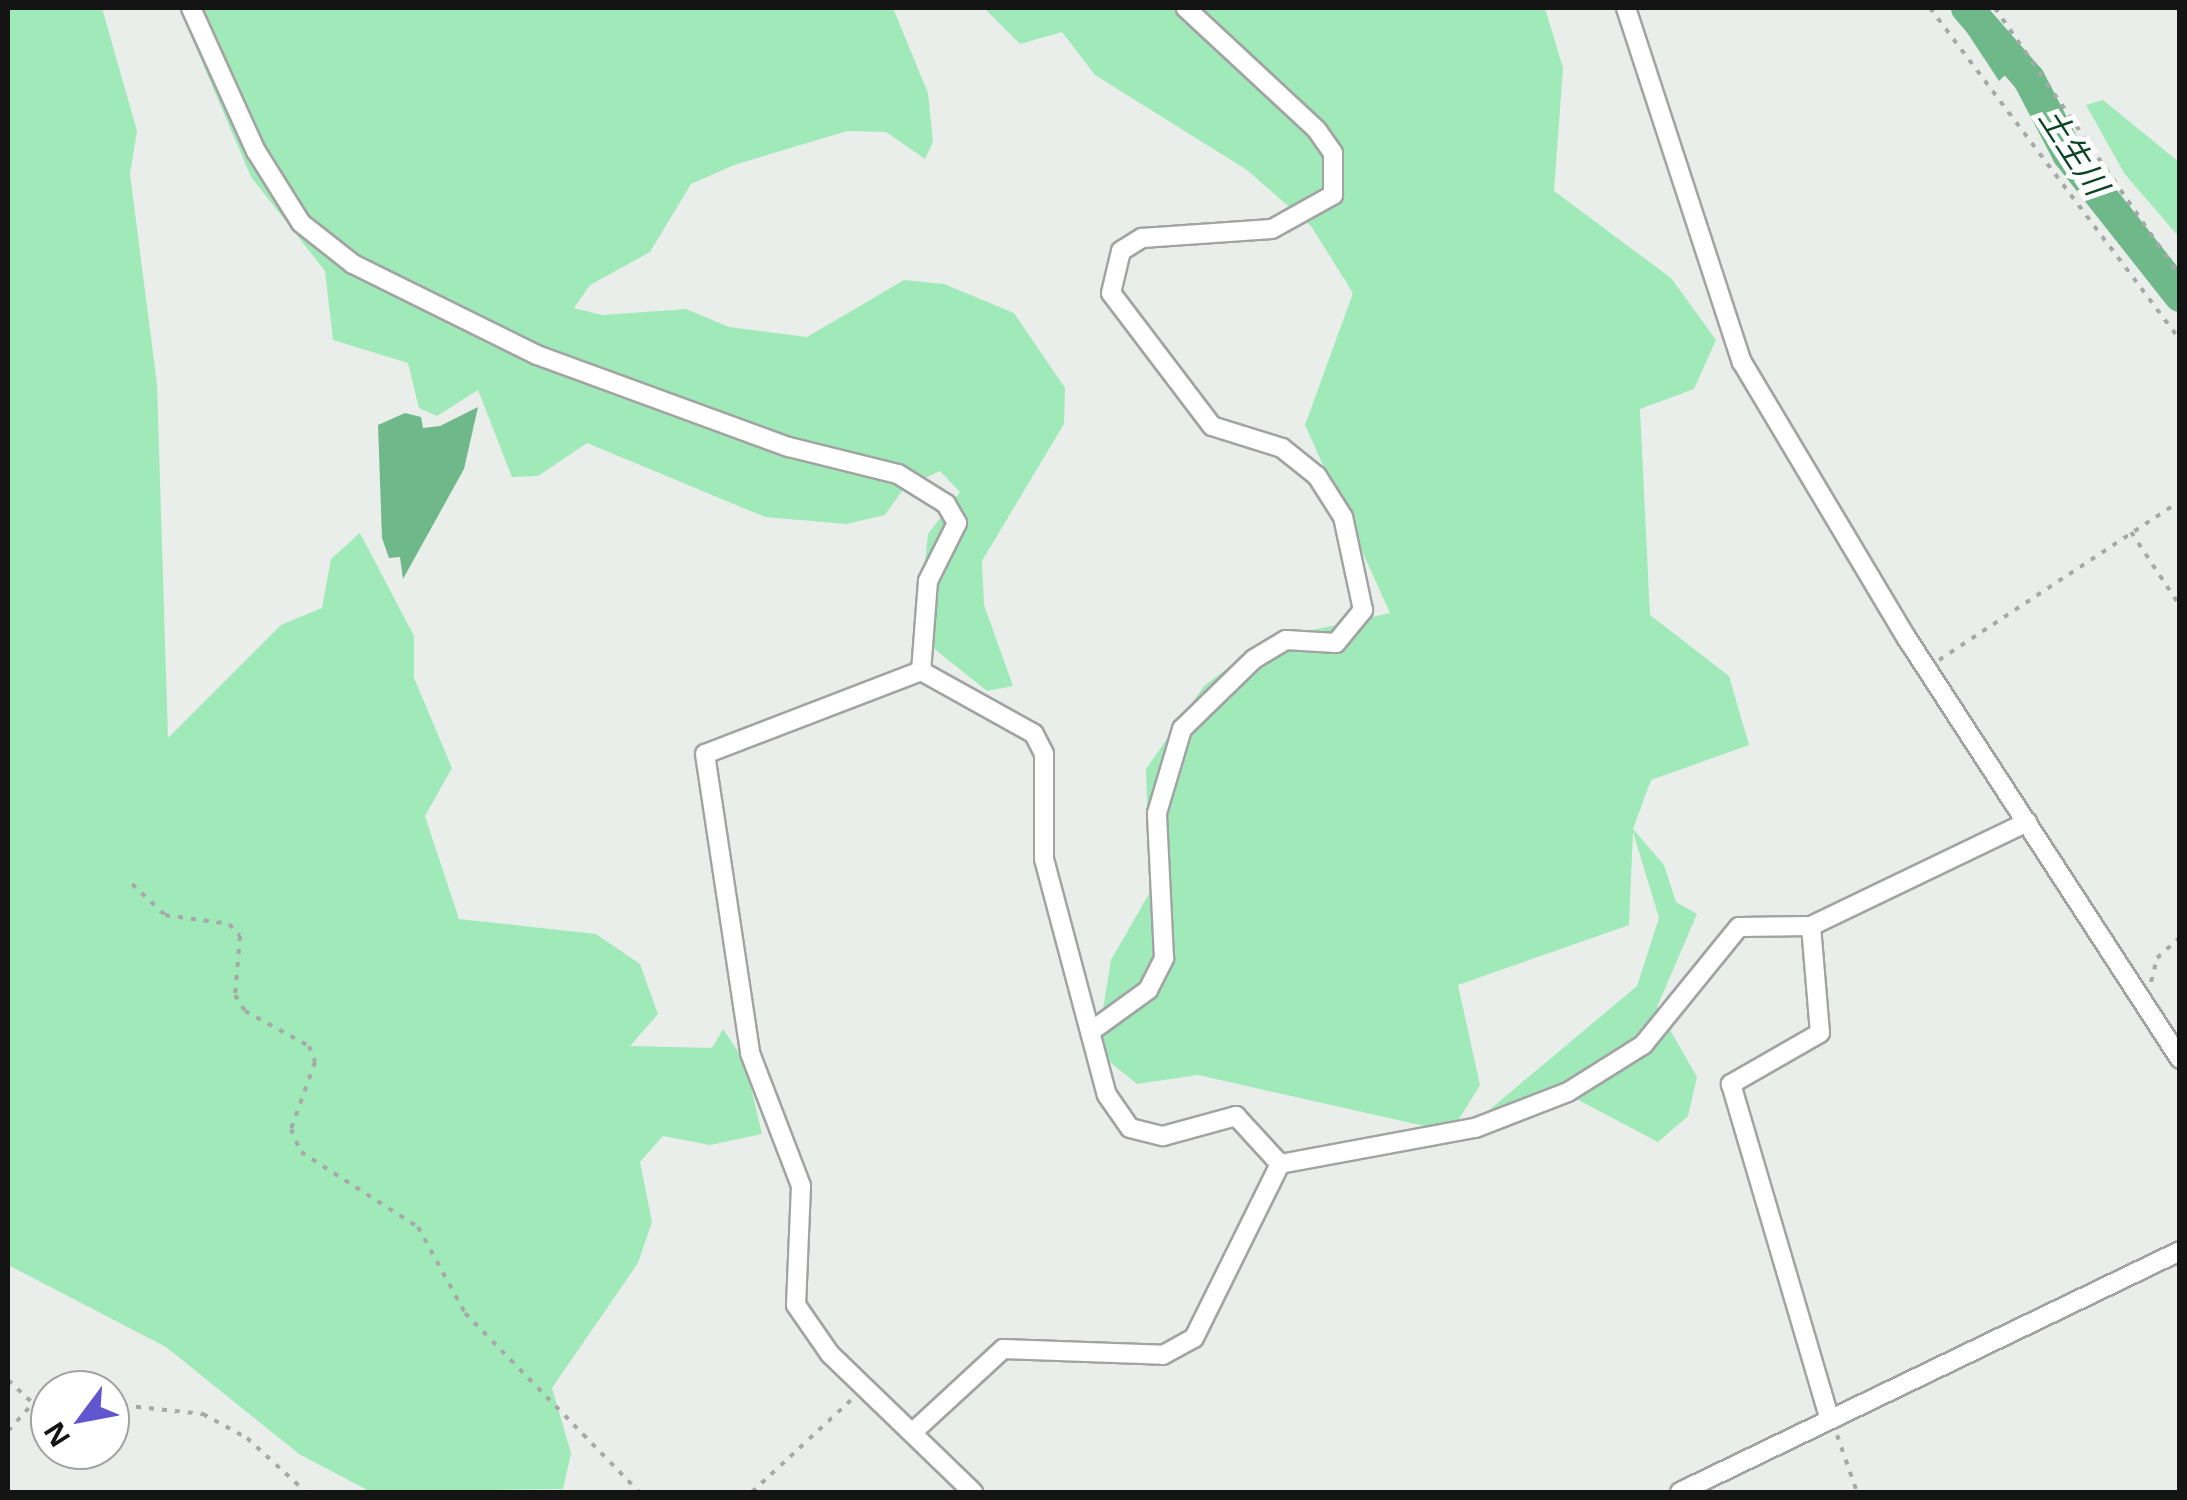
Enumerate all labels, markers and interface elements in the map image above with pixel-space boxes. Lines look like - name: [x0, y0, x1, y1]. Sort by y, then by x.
- water label: 土生川: [2032, 100, 2116, 202]
- north arrow: [30, 1370, 130, 1470]
- text: N: [34, 1415, 78, 1455]

